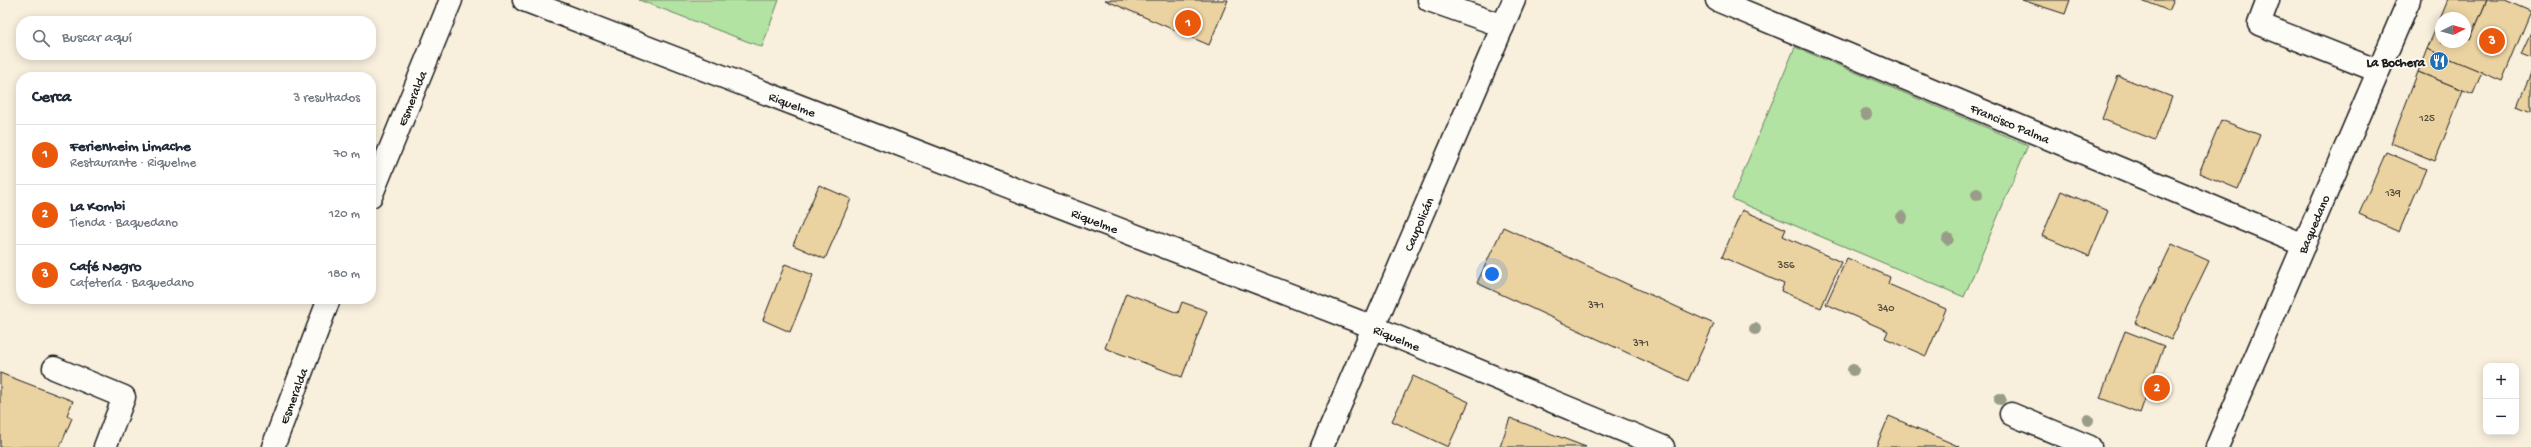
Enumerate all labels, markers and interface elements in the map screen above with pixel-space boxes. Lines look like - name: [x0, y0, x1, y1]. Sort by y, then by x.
- pin: 1: [1175, 8, 1201, 38]
- north arrow: [2435, 12, 2471, 48]
- search box: [16, 16, 376, 60]
- pin: 3: [2479, 26, 2505, 56]
- icon: search: [30, 27, 52, 49]
- text: Buscar aquí: [62, 29, 132, 47]
- restaurant icon: La Bochera: [2428, 50, 2450, 72]
- place label: La Bochera: [2367, 56, 2426, 71]
- street label: Esmeralda: [395, 68, 432, 129]
- text: Cerca: [32, 88, 71, 108]
- street label: Riquelme: [766, 90, 818, 122]
- text: 3 resultados: [293, 91, 360, 106]
- street label: Francisco Palma: [1967, 101, 2052, 148]
- house number: 125: [2418, 113, 2435, 125]
- text: Ferienheim Limache: [70, 138, 191, 156]
- text: 1: [42, 147, 48, 162]
- text: 70 m: [334, 147, 360, 162]
- text: Restaurante · Riquelme: [70, 156, 196, 171]
- house number: 139: [2384, 188, 2401, 200]
- street label: Baquedano: [2296, 193, 2334, 257]
- street label: Caupolicán: [1402, 195, 1439, 254]
- text: La Kombi: [70, 198, 125, 216]
- street label: Riquelme: [1069, 206, 1120, 238]
- text: 2: [42, 207, 48, 222]
- text: 120 m: [329, 207, 360, 222]
- text: Tienda · Baquedano: [70, 216, 178, 231]
- text: Café Negro: [70, 258, 142, 276]
- house number: 356: [1776, 260, 1795, 272]
- your location: [1482, 264, 1502, 284]
- text: 3: [42, 267, 48, 282]
- text: 180 m: [328, 267, 360, 282]
- text: Cafetería · Baquedano: [70, 276, 194, 291]
- house number: 371: [1587, 300, 1604, 312]
- house number: 340: [1876, 303, 1895, 315]
- street label: Riquelme: [1371, 323, 1422, 356]
- house number: 371: [1632, 338, 1649, 350]
- map controls: [2483, 363, 2519, 435]
- button: +: [2483, 363, 2519, 399]
- street label: Esmeralda: [277, 366, 312, 426]
- pin: 2: [2144, 373, 2170, 403]
- button: −: [2483, 399, 2519, 435]

